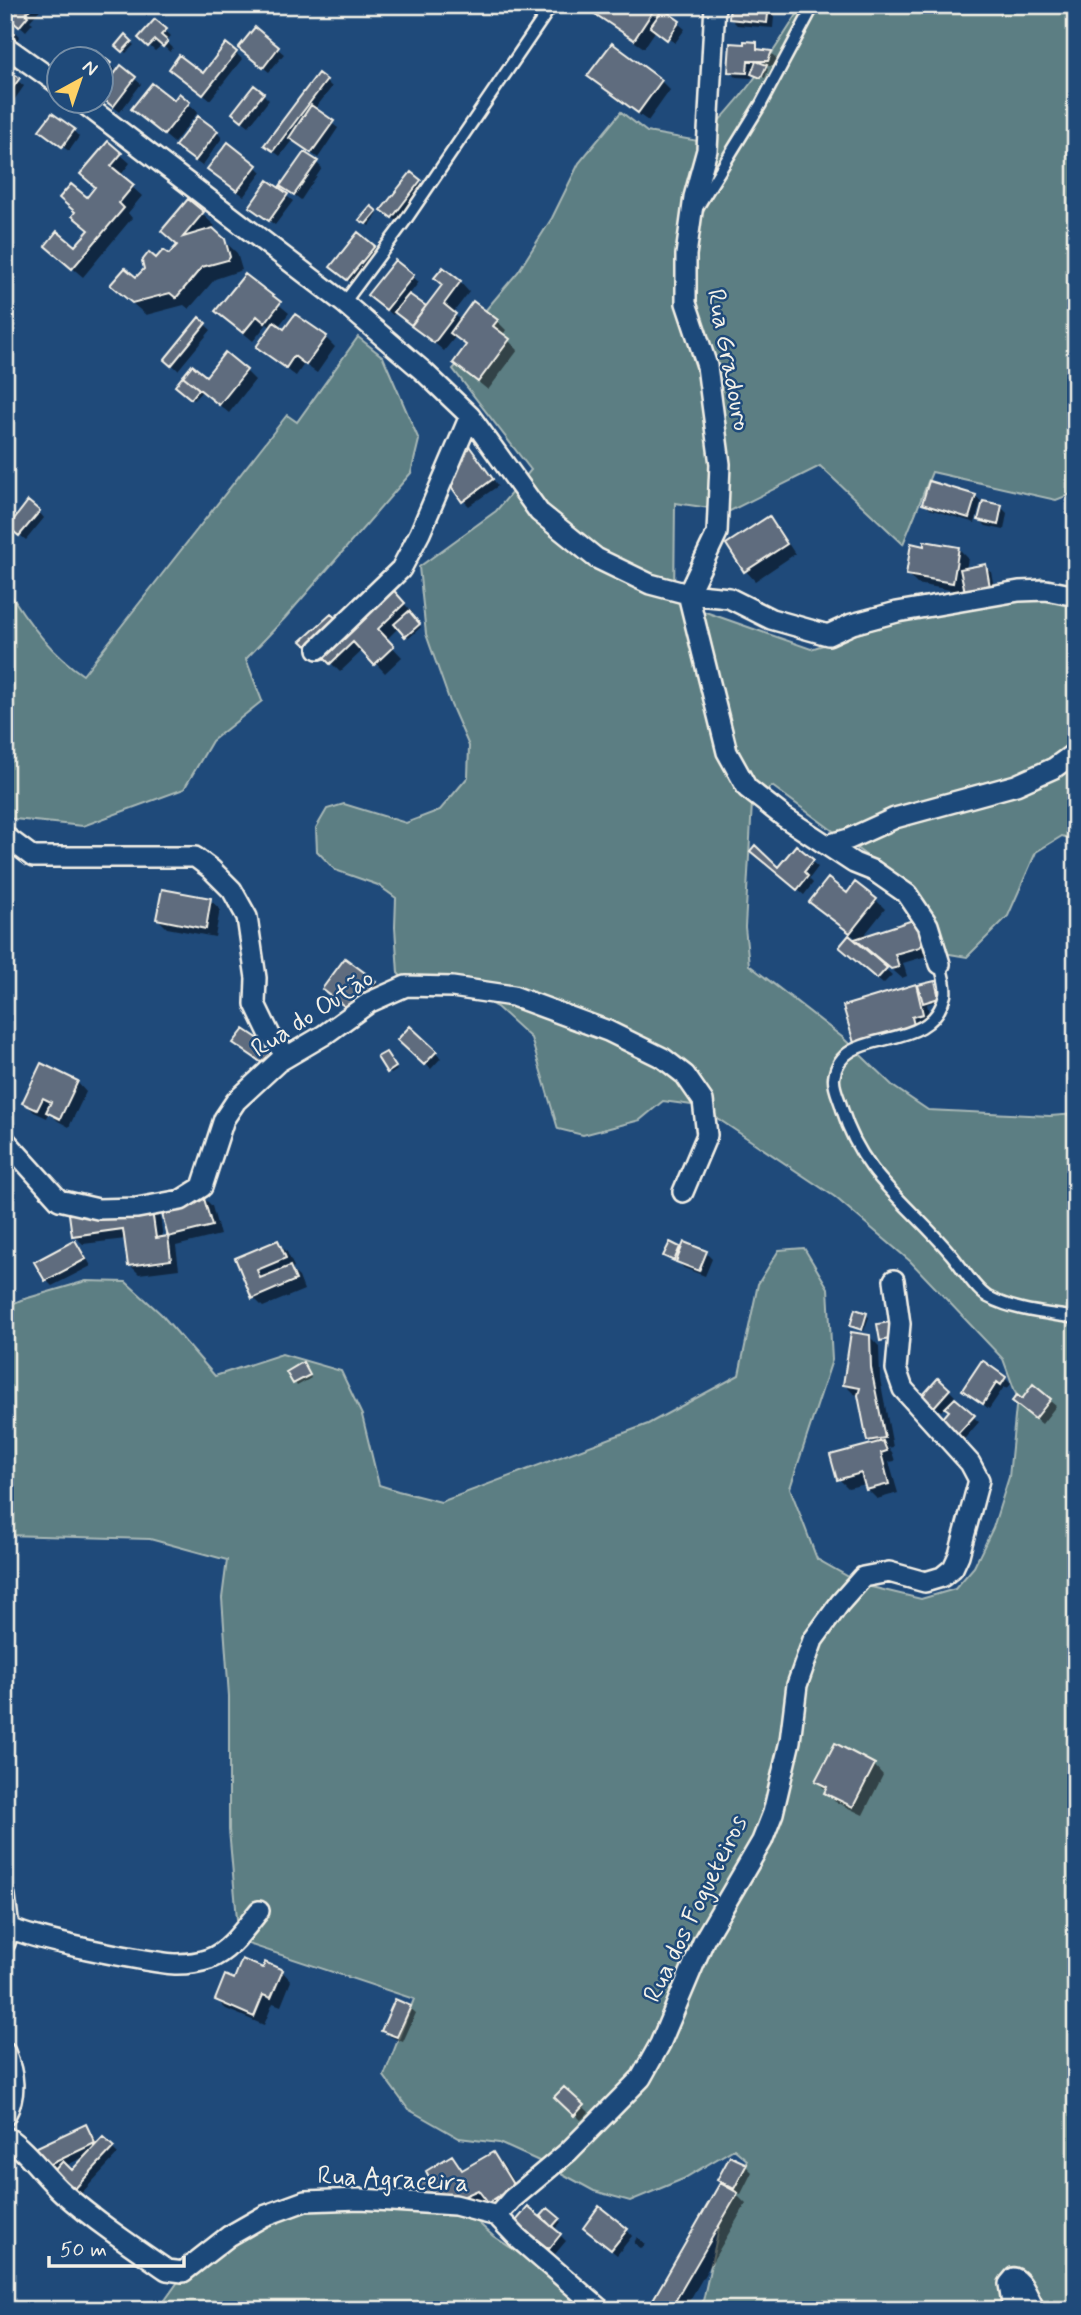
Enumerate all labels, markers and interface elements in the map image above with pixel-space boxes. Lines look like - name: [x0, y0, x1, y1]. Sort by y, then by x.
- north arrow: [46, 46, 116, 116]
- text: N: [77, 54, 103, 82]
- street label: Rua Gradouro: [698, 286, 758, 434]
- street label: Rua do Outão: [245, 962, 381, 1066]
- street label: Rua dos Fogueteiros: [636, 1810, 756, 2008]
- street label: Rua Agraceira: [316, 2159, 470, 2201]
- scale bar: [49, 2224, 184, 2268]
- text: 50 m: [60, 2236, 107, 2264]

